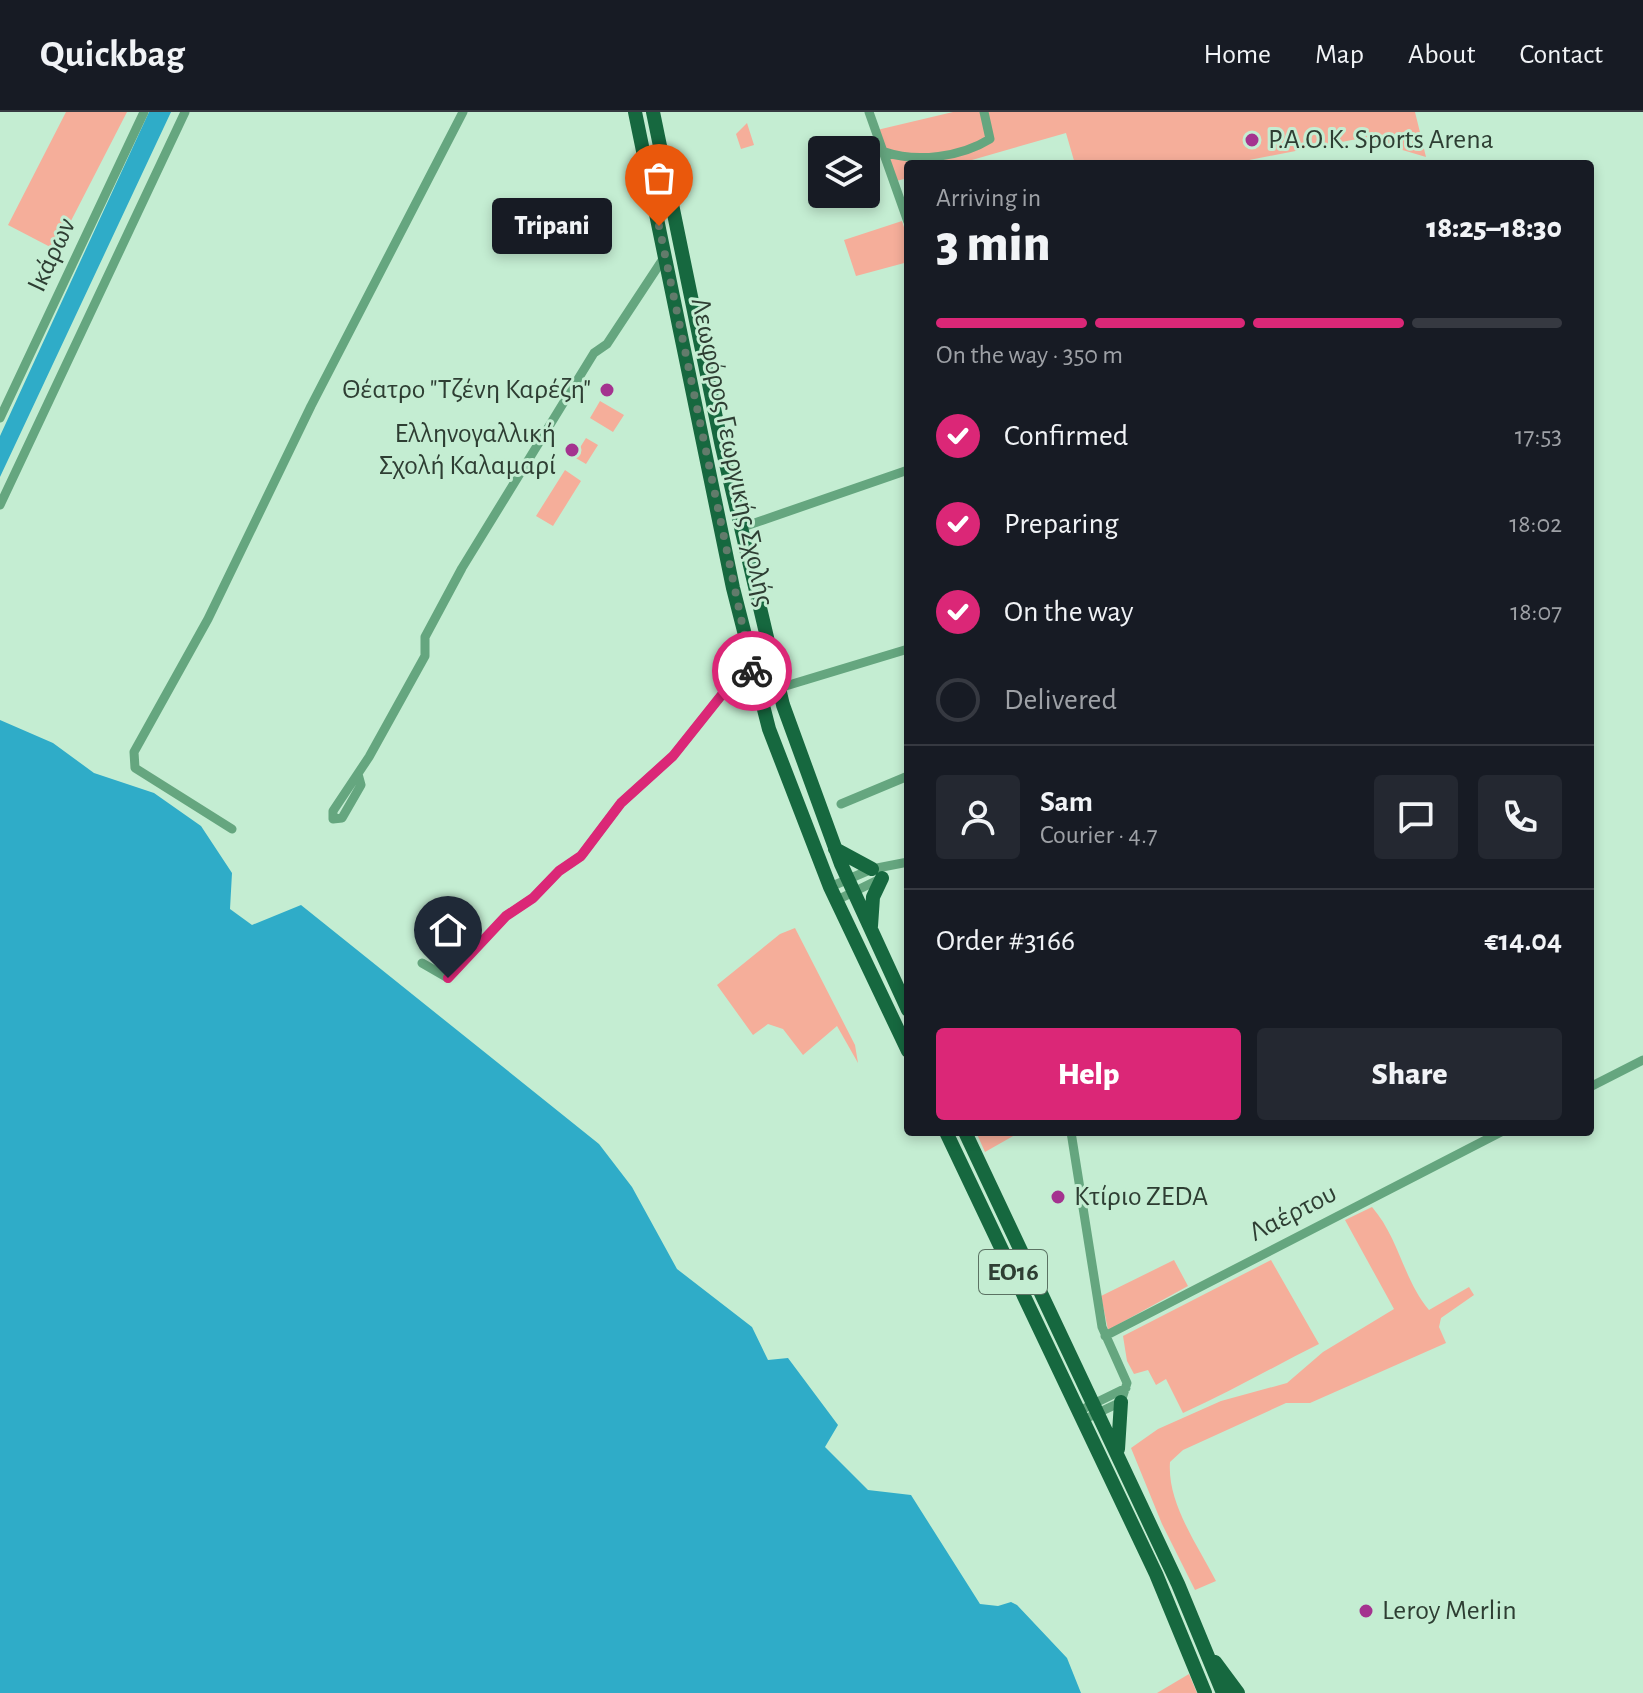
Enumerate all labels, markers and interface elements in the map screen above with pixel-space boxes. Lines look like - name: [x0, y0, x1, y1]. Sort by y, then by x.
- text: Quickbag: [40, 36, 185, 74]
- text: Home: [1204, 41, 1271, 69]
- text: Map: [1315, 41, 1364, 69]
- text: About: [1408, 41, 1476, 69]
- text: Contact: [1520, 41, 1603, 69]
- place label: P.A.O.K. Sports Arena: [1268, 126, 1494, 154]
- marker: P.A.O.K. Sports Arena: [1243, 131, 1261, 149]
- map controls: [808, 136, 880, 208]
- button: layers: [808, 136, 880, 208]
- pin: [625, 144, 693, 226]
- icon: bag: [637, 156, 681, 200]
- text: Arriving in: [936, 185, 1041, 211]
- callout: Tripani: [491, 198, 611, 254]
- text: Tripani: [514, 213, 590, 239]
- text: 18:25–18:30: [1426, 213, 1562, 243]
- street label: Ικάρων: [23, 214, 81, 296]
- text: 3 min: [936, 218, 1050, 270]
- street label: Λεωφόρος Γεωργικής Σχολής: [686, 295, 778, 609]
- text: On the way · 350 m: [936, 342, 1123, 368]
- place label: Θέατρο "Τζένη Καρέζη": [342, 376, 591, 404]
- marker: Θέατρο "Τζένη Καρέζη": [598, 381, 616, 399]
- icon: check: [936, 414, 980, 458]
- place label: Ελληνογαλλική Σχολή Καλαμαρί: [379, 420, 556, 480]
- text: Confirmed: [1004, 421, 1128, 451]
- text: 17:53: [1515, 423, 1562, 449]
- marker: Ελληνογαλλική Σχολή Καλαμαρί: [563, 441, 581, 459]
- icon: check: [936, 502, 980, 546]
- text: Preparing: [1004, 509, 1119, 539]
- text: 18:02: [1509, 511, 1562, 537]
- icon: check: [936, 590, 980, 634]
- text: On the way: [1004, 597, 1133, 627]
- text: 18:07: [1510, 599, 1562, 625]
- courier: [712, 631, 792, 711]
- icon: bike: [730, 649, 774, 693]
- text: Delivered: [1004, 685, 1117, 715]
- button: person: [936, 775, 1020, 859]
- button: chat: [1374, 775, 1458, 859]
- button: phone: [1478, 775, 1562, 859]
- text: Sam: [1040, 787, 1093, 817]
- text: Courier · 4.7: [1040, 822, 1158, 848]
- pin: [414, 896, 482, 978]
- icon: home: [426, 908, 470, 952]
- text: Order #3166: [936, 926, 1075, 956]
- text: €14.04: [1485, 926, 1562, 956]
- button: Help: [936, 1028, 1241, 1120]
- button: Share: [1257, 1028, 1562, 1120]
- street label: Λαέρτου: [1245, 1179, 1341, 1247]
- place label: Κτίριο ZEDA: [1074, 1183, 1208, 1211]
- marker: Κτίριο ZEDA: [1049, 1188, 1067, 1206]
- road number: ΕΟ16: [979, 1250, 1047, 1294]
- place label: Leroy Merlin: [1382, 1597, 1517, 1625]
- marker: Leroy Merlin: [1357, 1602, 1375, 1620]

